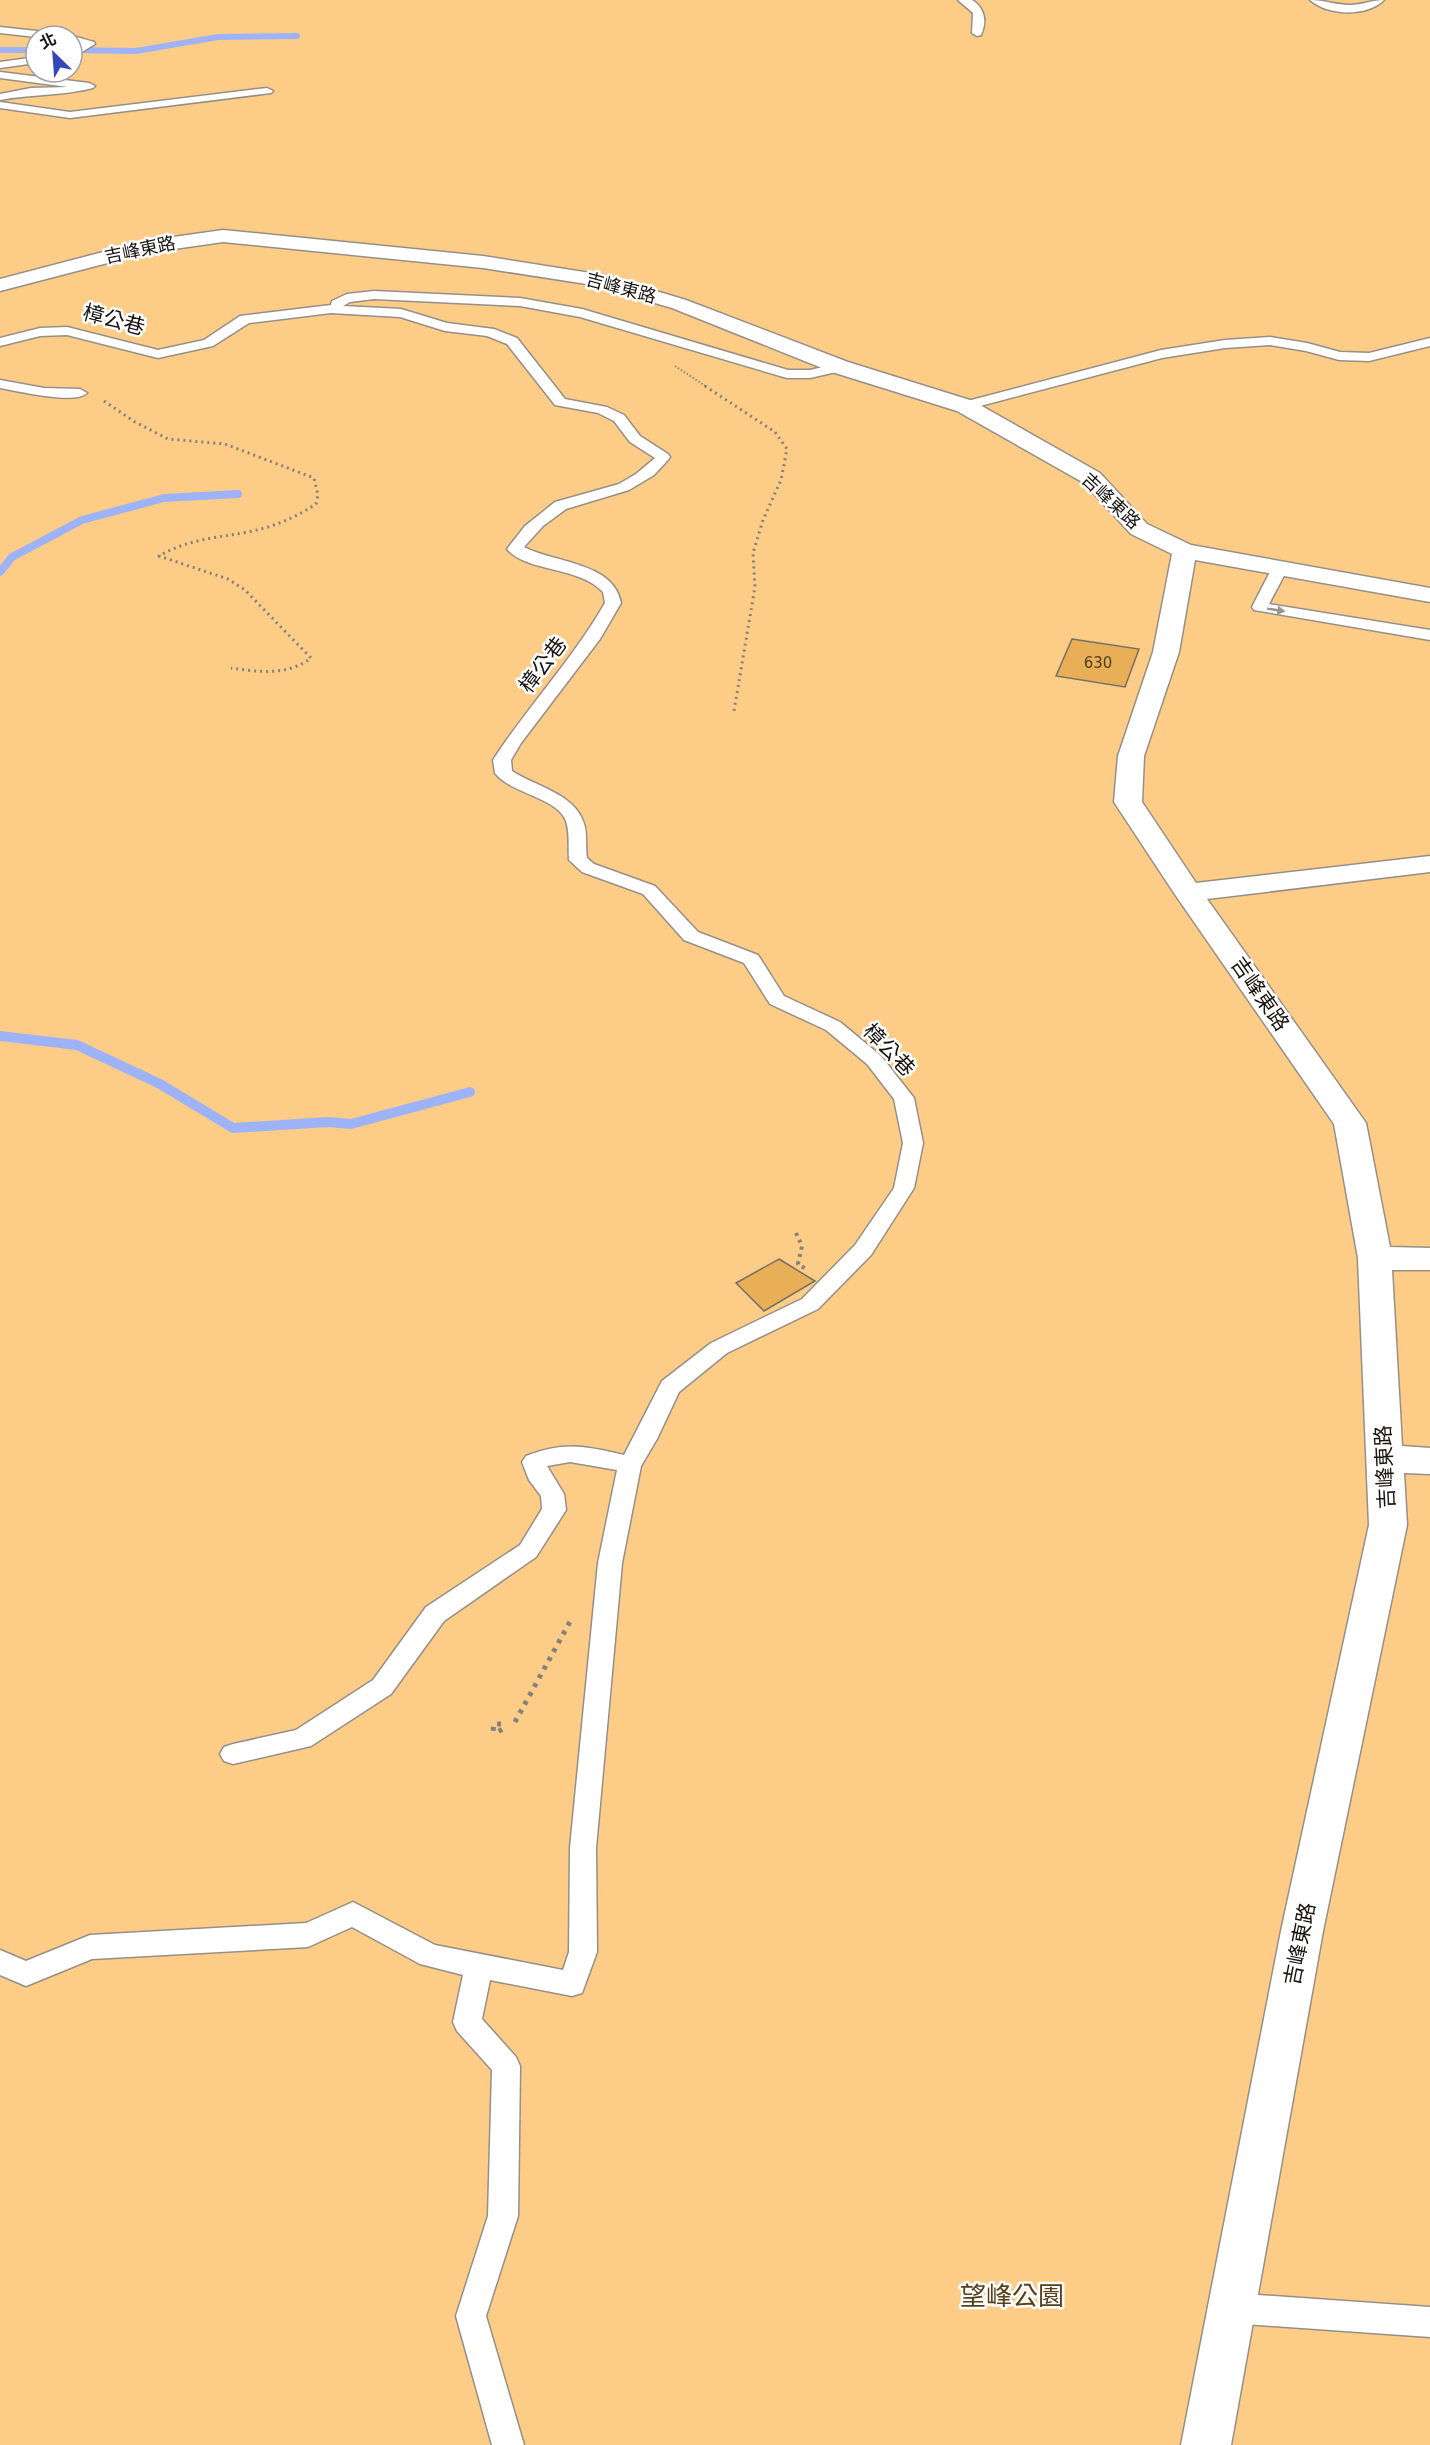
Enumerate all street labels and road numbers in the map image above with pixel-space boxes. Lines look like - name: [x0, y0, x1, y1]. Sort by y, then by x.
- street label: 吉峰東路: [102, 232, 177, 267]
- street label: 吉峰東路: [584, 268, 659, 307]
- street label: 樟公巷: [80, 300, 148, 340]
- street label: 吉峰東路: [1078, 468, 1145, 533]
- street label: 樟公巷: [514, 633, 572, 697]
- street label: 吉峰東路: [1226, 953, 1294, 1035]
- street label: 樟公巷: [858, 1019, 920, 1081]
- street label: 吉峰東路: [1371, 1424, 1399, 1510]
- street label: 吉峰東路: [1280, 1900, 1320, 1988]

